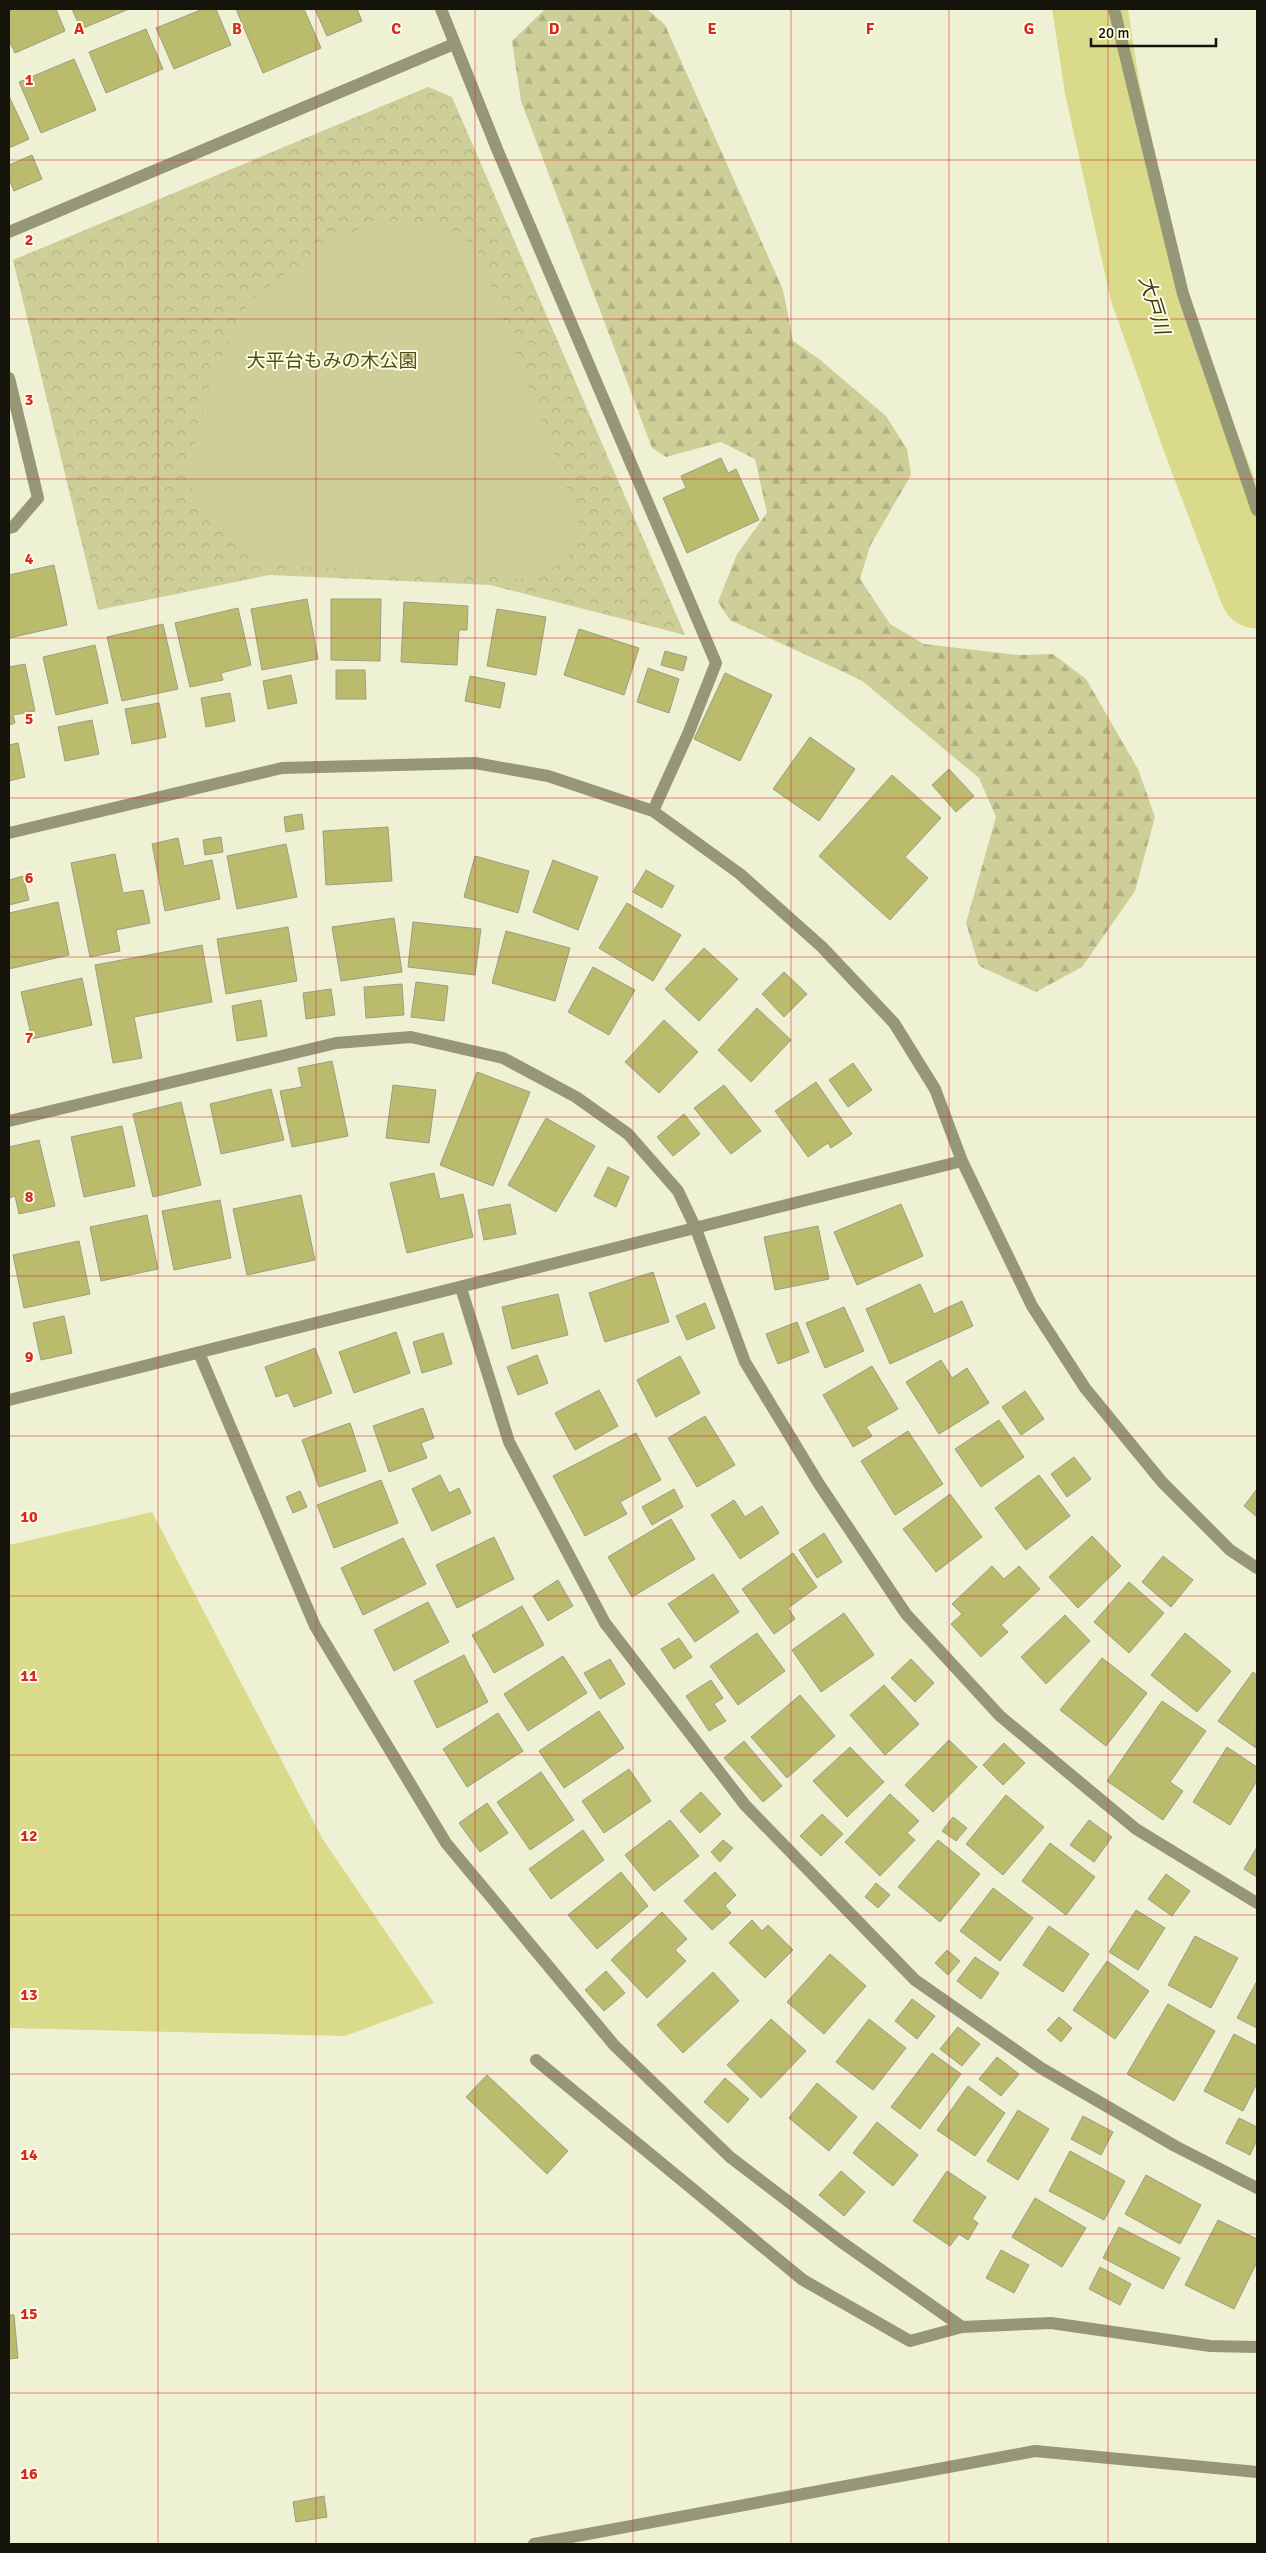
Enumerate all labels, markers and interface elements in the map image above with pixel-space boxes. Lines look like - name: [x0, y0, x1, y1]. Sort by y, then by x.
- scale bar: [1091, 15, 1216, 47]
- text: A: [74, 19, 85, 39]
- text: B: [232, 19, 242, 39]
- text: C: [391, 19, 401, 39]
- text: D: [549, 19, 560, 39]
- text: E: [707, 19, 717, 39]
- text: F: [866, 19, 875, 39]
- text: G: [1024, 19, 1034, 39]
- text: 20 m: [1098, 24, 1129, 42]
- text: 1: [25, 70, 34, 90]
- text: 2: [25, 230, 33, 250]
- water label: 大戸川: [1133, 273, 1175, 339]
- park label: 大平台もみの木公園: [246, 349, 418, 373]
- text: 3: [25, 390, 33, 410]
- text: 4: [25, 549, 34, 569]
- text: 5: [25, 709, 33, 729]
- text: 6: [25, 868, 34, 888]
- text: 7: [25, 1028, 34, 1048]
- text: 8: [25, 1187, 34, 1207]
- text: 9: [25, 1347, 34, 1367]
- text: 10: [20, 1507, 38, 1527]
- text: 11: [20, 1666, 38, 1686]
- text: 12: [20, 1826, 38, 1846]
- text: 13: [20, 1985, 38, 2005]
- text: 14: [20, 2145, 38, 2165]
- text: 15: [20, 2304, 38, 2324]
- text: 16: [20, 2464, 38, 2484]

